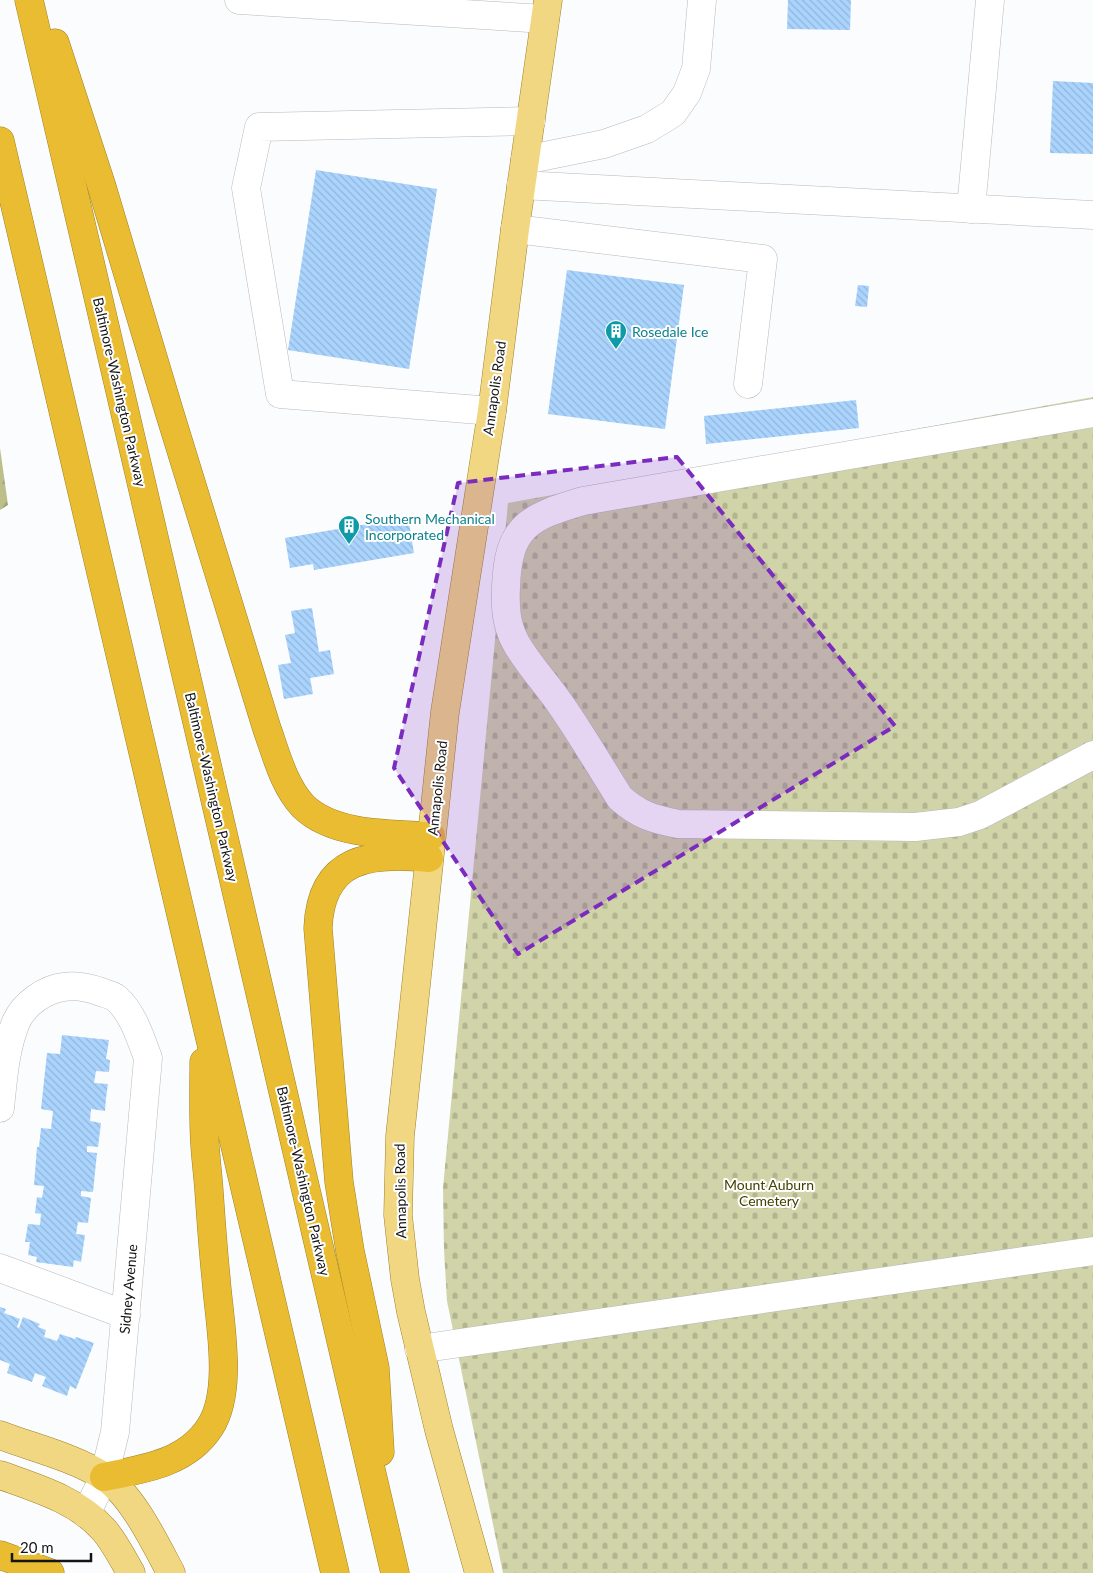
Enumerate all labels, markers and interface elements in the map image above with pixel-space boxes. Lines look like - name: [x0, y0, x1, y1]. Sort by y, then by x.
- street label: Baltimore-Washington Parkway: [90, 296, 150, 489]
- building icon: Rosedale Ice: [604, 319, 628, 350]
- place label: Rosedale Ice: [632, 323, 708, 340]
- street label: Annapolis Road: [479, 340, 509, 436]
- place label: Southern Mechanical Incorporated: [365, 510, 495, 543]
- building icon: Southern Mechanical Incorporated: [337, 514, 361, 545]
- street label: Baltimore-Washington Parkway: [182, 691, 242, 884]
- street label: Annapolis Road: [424, 740, 450, 836]
- street label: Baltimore-Washington Parkway: [274, 1085, 334, 1278]
- street label: Annapolis Road: [391, 1143, 409, 1239]
- park label: Mount Auburn Cemetery: [724, 1176, 814, 1209]
- street label: Sidney Avenue: [116, 1243, 140, 1335]
- scale bar: [12, 1530, 91, 1562]
- text: 20 m: [20, 1538, 54, 1556]

